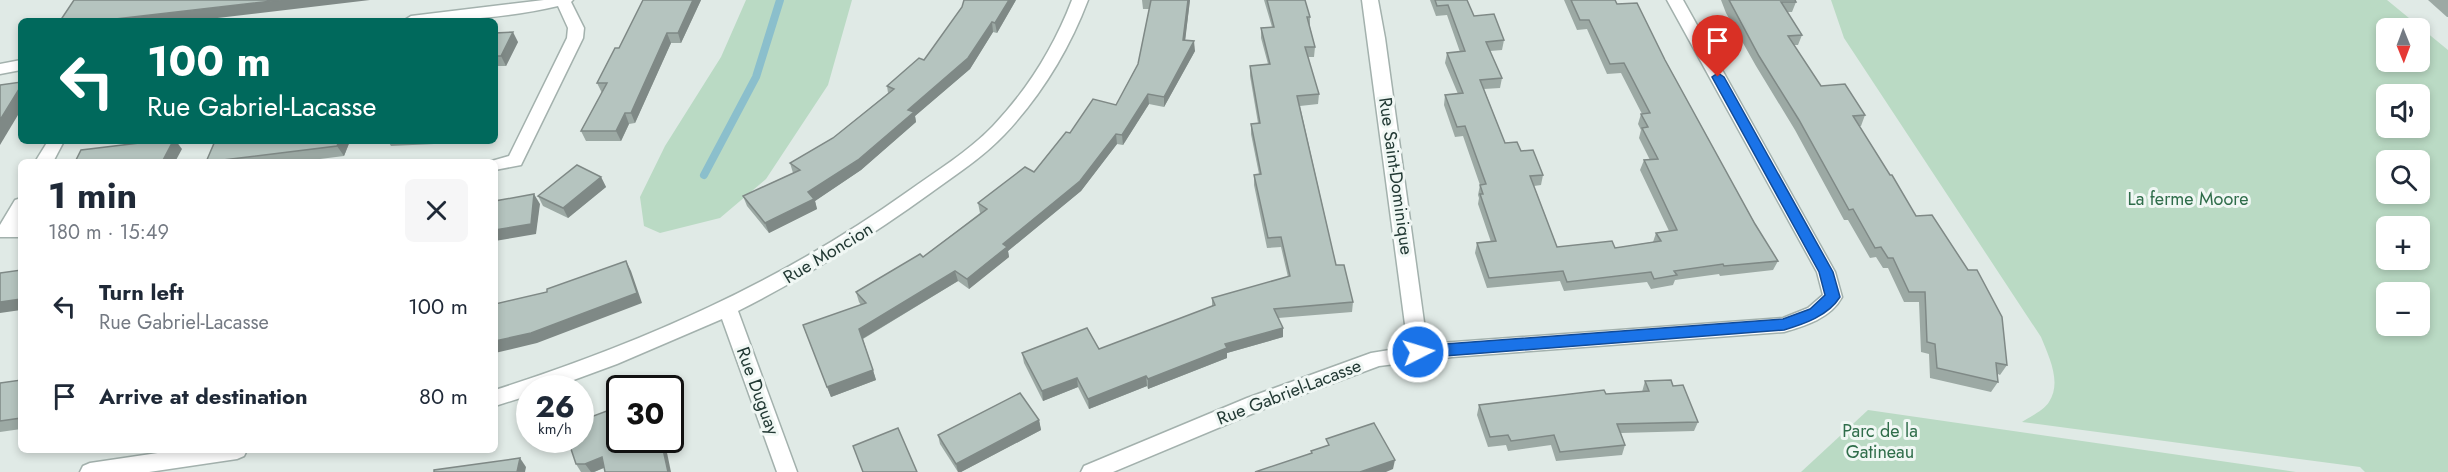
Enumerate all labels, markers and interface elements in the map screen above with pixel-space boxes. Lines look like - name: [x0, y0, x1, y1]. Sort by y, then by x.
- pin: [1692, 15, 1743, 77]
- north arrow: [2376, 18, 2430, 72]
- map controls: [2376, 18, 2430, 336]
- icon: arrive: [1701, 24, 1734, 57]
- text: 100 m: [147, 31, 271, 92]
- icon: left: [48, 42, 126, 120]
- button: sound: [2376, 84, 2430, 138]
- text: Rue Gabriel-Lacasse: [147, 87, 376, 126]
- street label: Rue Saint-Dominique: [1372, 96, 1420, 256]
- button: search: [2376, 150, 2430, 204]
- text: 1 min: [48, 169, 137, 221]
- button: close: [405, 179, 468, 242]
- park label: La ferme Moore: [2128, 186, 2248, 212]
- street label: Rue Moncion: [778, 216, 878, 290]
- button: +: [2376, 216, 2430, 270]
- text: 180 m · 15:49: [48, 218, 169, 247]
- text: Turn left: [99, 276, 184, 308]
- button: −: [2376, 282, 2430, 336]
- icon: left: [48, 290, 81, 323]
- text: 100 m: [408, 290, 468, 322]
- text: Rue Gabriel-Lacasse: [99, 308, 269, 337]
- position arrow: [1386, 320, 1450, 384]
- street label: Rue Duguay: [730, 343, 786, 439]
- street label: Rue Gabriel-Lacasse: [1213, 352, 1365, 432]
- speed limit sign: 30: [606, 375, 684, 453]
- icon: arrive: [48, 380, 81, 413]
- text: Arrive at destination: [99, 380, 308, 412]
- text: 80 m: [419, 380, 468, 412]
- text: 26: [535, 385, 575, 428]
- text: km/h: [538, 418, 572, 440]
- park label: Parc de la Gatineau: [1842, 418, 1918, 465]

